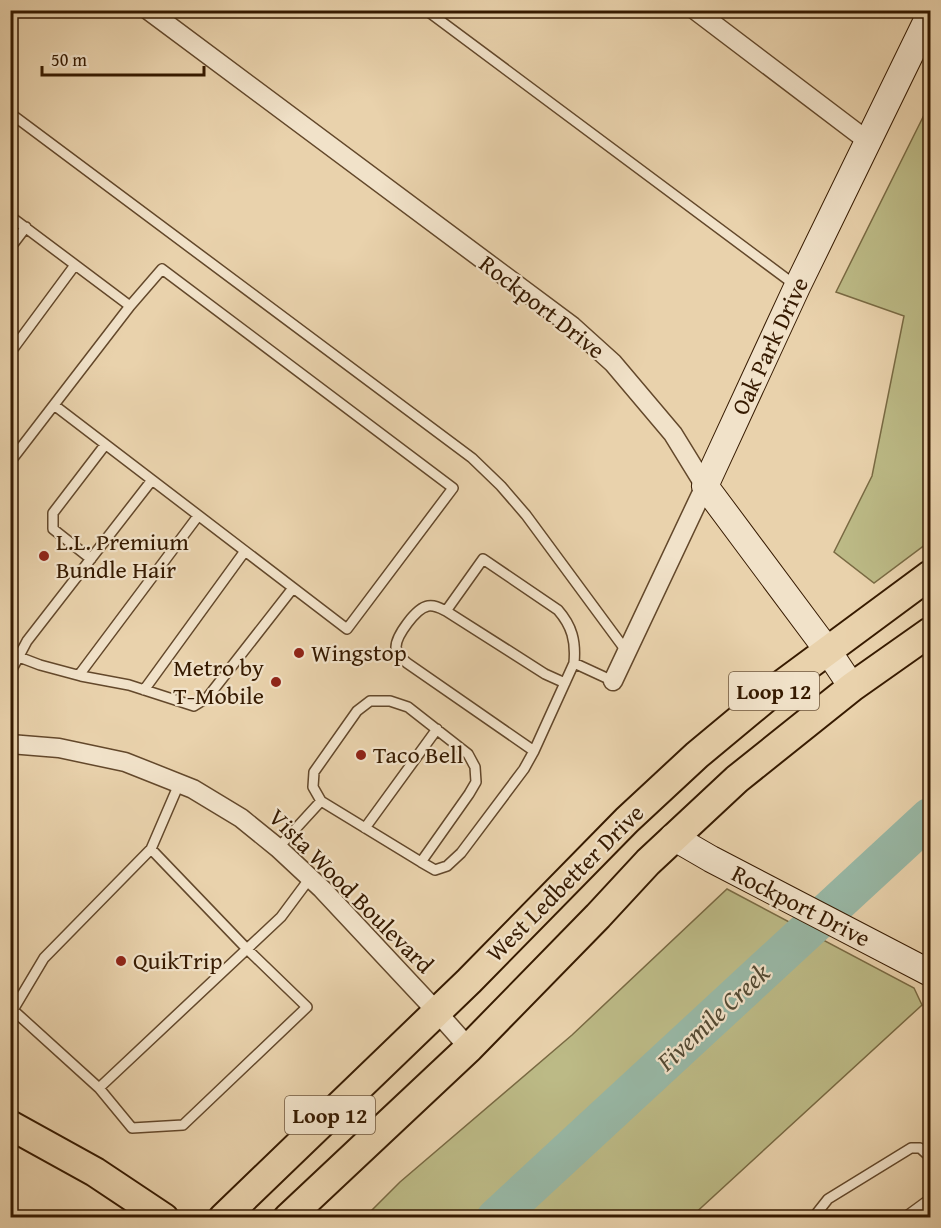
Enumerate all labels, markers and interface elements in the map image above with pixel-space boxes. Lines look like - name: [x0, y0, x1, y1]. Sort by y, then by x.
- scale bar: [42, 39, 204, 77]
- text: 50 m: [51, 46, 87, 73]
- street label: Rockport Drive: [472, 246, 613, 367]
- street label: Oak Park Drive: [722, 271, 817, 421]
- place label: L.L. Premium Bundle Hair: [56, 524, 189, 587]
- marker: L.L. Premium Bundle Hair: [37, 549, 51, 563]
- place label: Wingstop: [311, 635, 407, 670]
- marker: Wingstop: [292, 646, 306, 660]
- place label: Metro by T-Mobile: [173, 650, 264, 713]
- road number: Loop 12: [729, 672, 819, 710]
- marker: Metro by T-Mobile: [269, 675, 283, 689]
- place label: Taco Bell: [373, 737, 464, 772]
- marker: Taco Bell: [354, 748, 368, 762]
- street label: West Ledbetter Drive: [478, 796, 652, 970]
- street label: Vista Wood Boulevard: [261, 800, 442, 981]
- street label: Rockport Drive: [726, 856, 877, 955]
- place label: QuikTrip: [133, 943, 223, 978]
- marker: QuikTrip: [114, 954, 128, 968]
- water label: Fivemile Creek: [646, 954, 778, 1080]
- road number: Loop 12: [285, 1096, 375, 1134]

